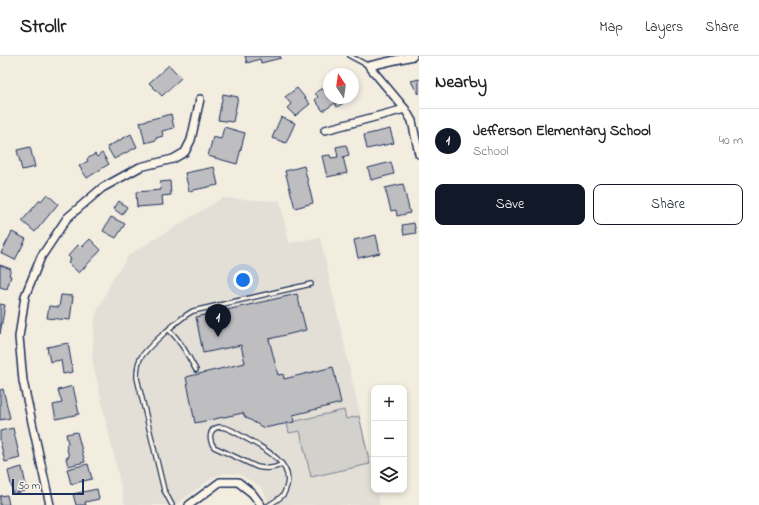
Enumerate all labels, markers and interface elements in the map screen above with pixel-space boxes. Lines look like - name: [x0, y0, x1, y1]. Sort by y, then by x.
- text: Strollr: [20, 14, 66, 41]
- text: Map: [599, 17, 623, 38]
- text: Layers: [645, 17, 683, 38]
- text: Share: [705, 17, 739, 38]
- north arrow: [323, 68, 359, 104]
- text: Nearby: [435, 70, 487, 95]
- text: Jefferson Elementary School: [473, 120, 651, 142]
- text: 1: [446, 131, 450, 150]
- text: 40 m: [719, 131, 743, 150]
- text: School: [473, 142, 509, 161]
- button: Save: [435, 184, 585, 225]
- button: Share: [593, 184, 743, 225]
- your location: [233, 270, 253, 290]
- pin: 1: [205, 304, 231, 337]
- map controls: [371, 385, 407, 493]
- button: +: [371, 385, 407, 421]
- button: −: [371, 421, 407, 457]
- button: layers: [371, 457, 407, 493]
- scale bar: [12, 477, 84, 496]
- text: 50 m: [18, 478, 40, 494]

